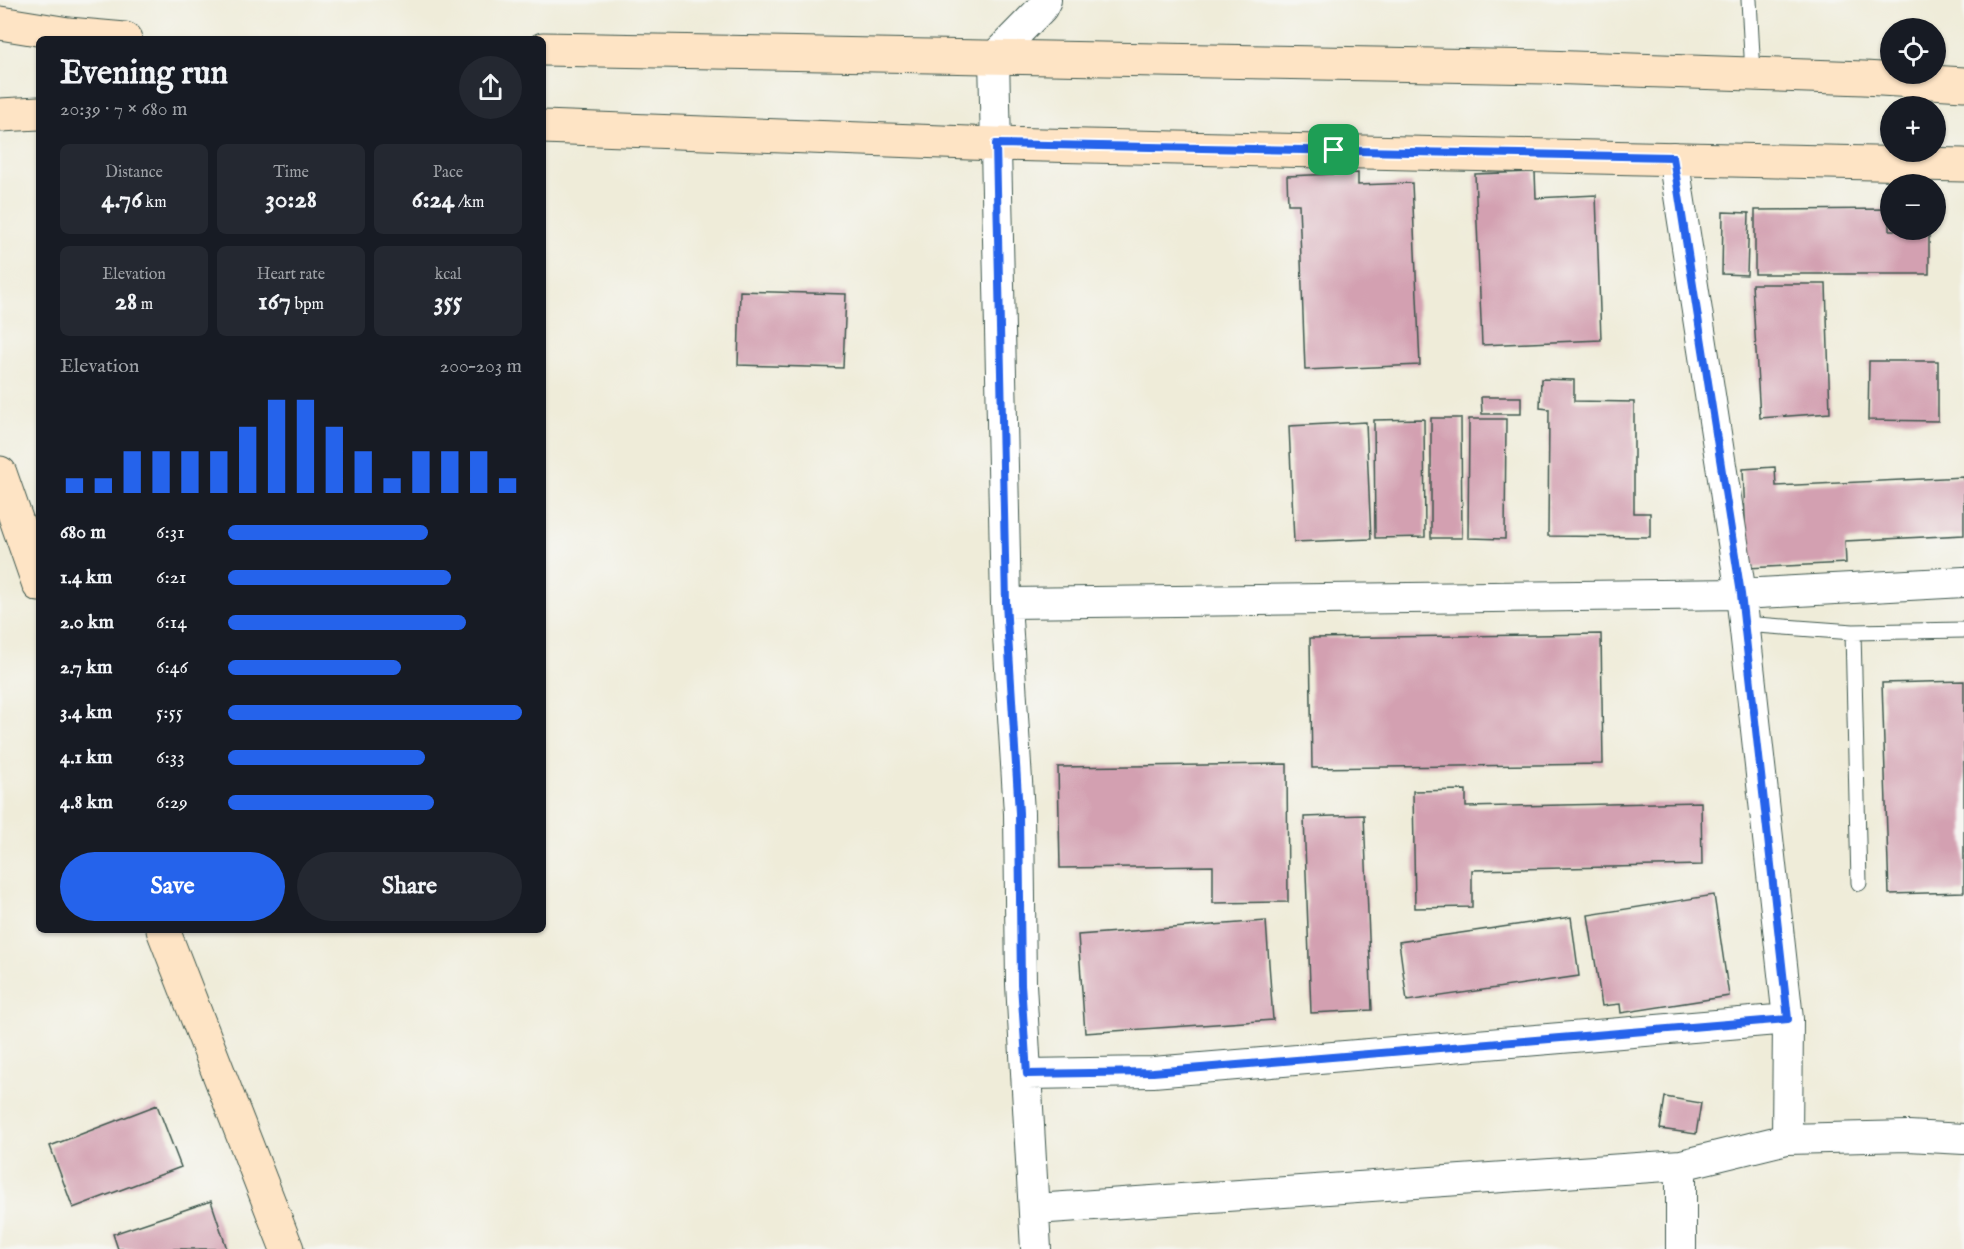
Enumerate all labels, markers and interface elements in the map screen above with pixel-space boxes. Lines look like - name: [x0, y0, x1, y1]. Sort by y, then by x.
- map controls: [1880, 18, 1946, 240]
- button: locate: [1880, 18, 1946, 84]
- text: Evening run: [60, 53, 228, 95]
- button: share: [459, 56, 522, 119]
- button: +: [1880, 96, 1946, 162]
- text: 20:39 · 7 × 680 m: [60, 97, 187, 122]
- pin: [1308, 124, 1359, 175]
- icon: arrive: [1317, 133, 1350, 166]
- text: Distance: [105, 163, 163, 183]
- text: Time: [273, 163, 309, 183]
- text: Pace: [433, 163, 463, 183]
- button: −: [1880, 174, 1946, 240]
- text: 4.76: [101, 183, 142, 216]
- text: 30:28: [265, 183, 317, 216]
- text: 6:24: [412, 183, 454, 216]
- text: km: [142, 193, 167, 213]
- text: /km: [454, 193, 484, 213]
- text: Elevation: [102, 265, 166, 285]
- text: Heart rate: [257, 265, 325, 285]
- text: kcal: [435, 265, 461, 285]
- text: 28: [115, 285, 137, 318]
- text: 167: [258, 285, 291, 318]
- text: 355: [434, 285, 462, 318]
- text: m: [137, 295, 153, 315]
- text: bpm: [291, 295, 324, 315]
- text: Elevation: [60, 354, 139, 379]
- text: 200–203 m: [440, 354, 522, 379]
- text: 680 m: [60, 520, 106, 545]
- text: 6:31: [156, 520, 185, 545]
- text: 1.4 km: [60, 565, 112, 590]
- text: 6:21: [156, 565, 187, 590]
- text: 2.0 km: [60, 610, 114, 635]
- text: 6:14: [156, 610, 187, 635]
- text: 2.7 km: [60, 655, 113, 680]
- text: 6:46: [156, 655, 188, 680]
- text: 3.4 km: [60, 700, 112, 725]
- text: 5:55: [156, 700, 183, 725]
- text: 4.1 km: [60, 745, 113, 770]
- text: 6:33: [156, 745, 185, 770]
- text: 4.8 km: [60, 790, 113, 815]
- text: 6:29: [156, 790, 188, 815]
- button: Save: [60, 852, 285, 921]
- button: Share: [297, 852, 522, 921]

